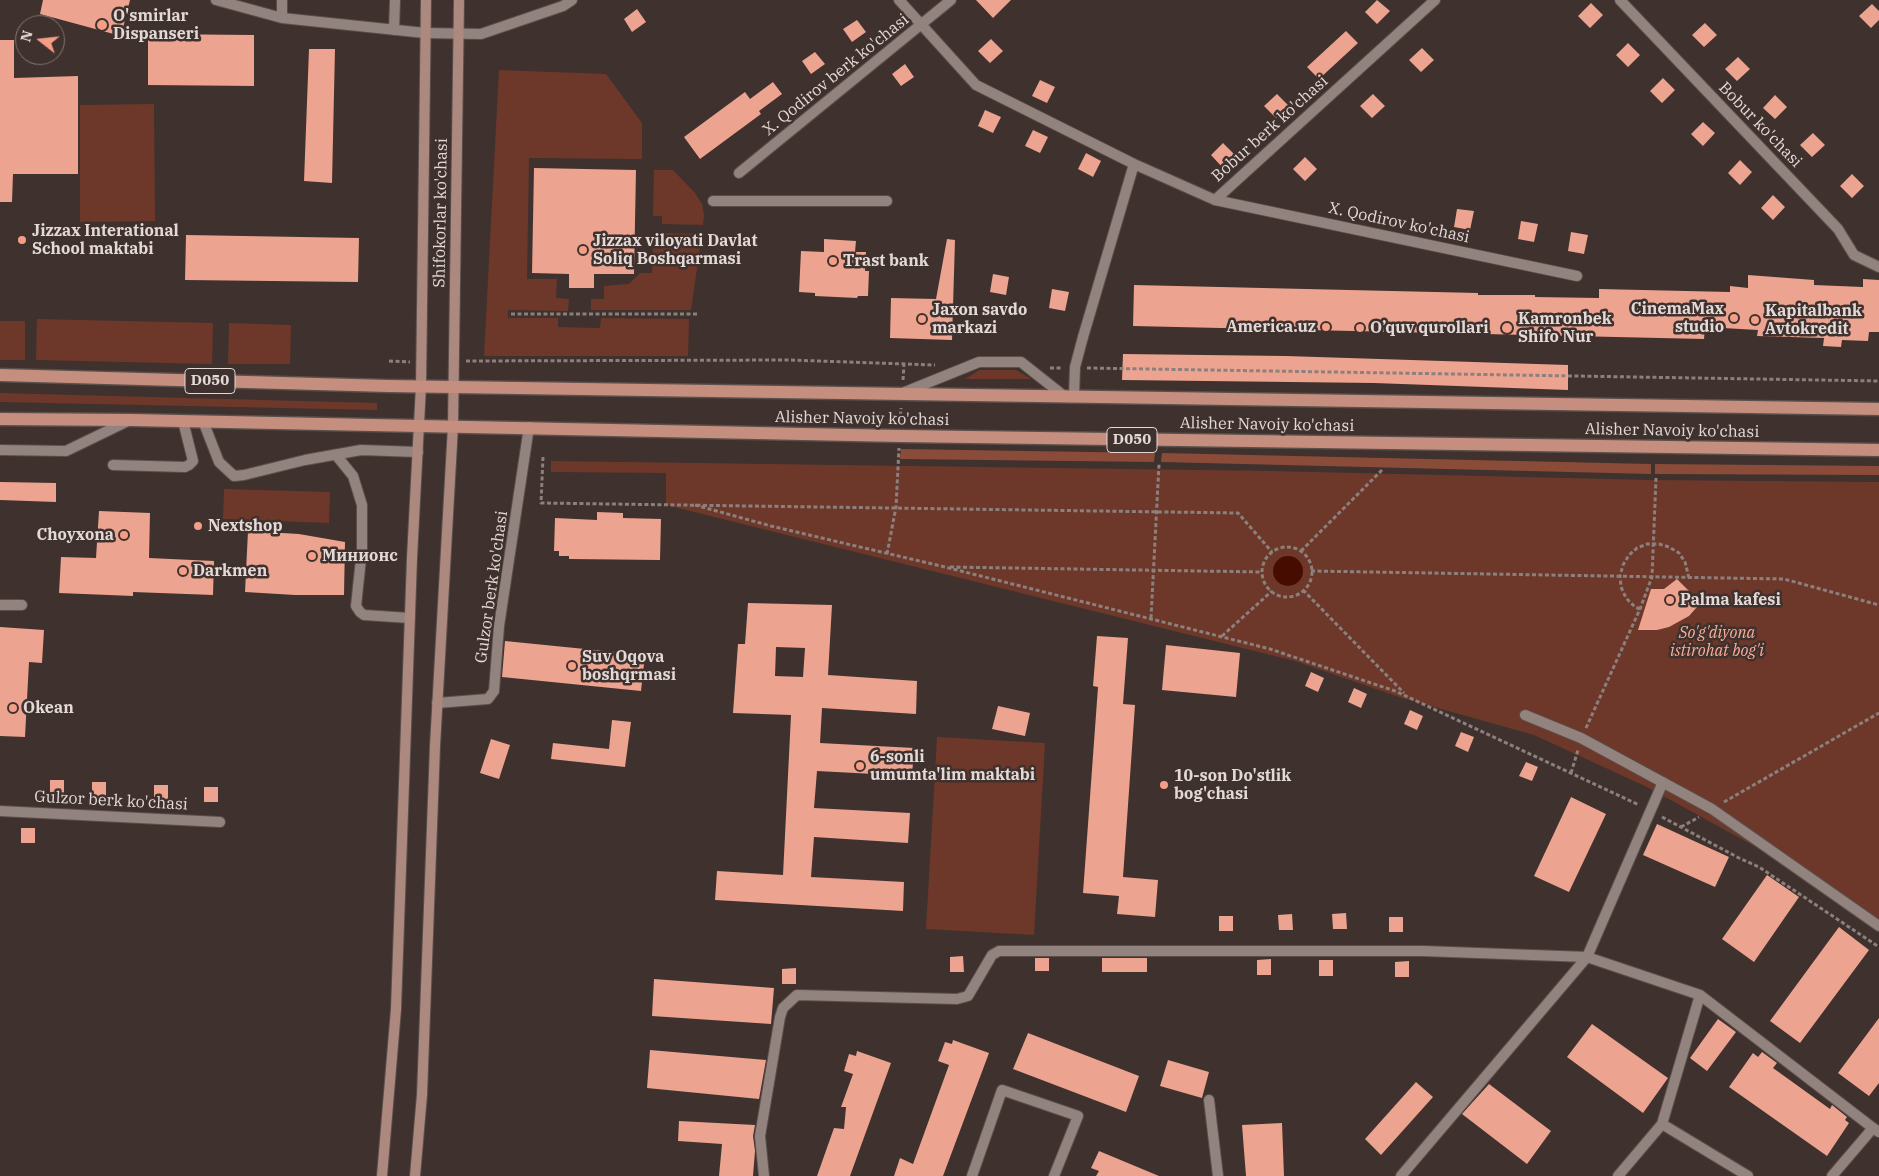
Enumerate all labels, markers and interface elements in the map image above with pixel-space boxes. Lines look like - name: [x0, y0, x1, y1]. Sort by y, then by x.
- place label: O'smirlar Dispanseri: [113, 6, 199, 44]
- street label: X. Qodirov berk ko'chasi: [759, 10, 913, 140]
- north arrow: [15, 15, 65, 65]
- marker: O'smirlar Dispanseri: [95, 18, 109, 32]
- text: N: [16, 28, 37, 44]
- street label: Bobur berk ko'chasi: [1208, 72, 1332, 186]
- street label: Bobur ko'chasi: [1714, 78, 1806, 172]
- street label: Shifokorlar ko'chasi: [430, 138, 452, 288]
- street label: X. Qodirov ko'chasi: [1327, 199, 1471, 247]
- place label: Jizzax Interational School maktabi: [32, 221, 179, 259]
- place label: Jizzax viloyati Davlat Soliq Boshqarmasi: [593, 231, 757, 269]
- marker: Jizzax Interational School maktabi: [16, 234, 28, 246]
- marker: Jizzax viloyati Davlat Soliq Boshqarmasi: [577, 244, 589, 256]
- place label: Trast bank: [843, 251, 929, 271]
- marker: Trast bank: [827, 255, 839, 267]
- place label: CinemaMax studio: [1631, 299, 1724, 337]
- place label: Jaxon savdo markazi: [932, 300, 1027, 338]
- place label: Kapitalbank Avtokredit: [1765, 301, 1862, 339]
- place label: Kamronbek Shifo Nur: [1518, 309, 1612, 347]
- marker: CinemaMax studio: [1728, 312, 1740, 324]
- marker: Jaxon savdo markazi: [916, 313, 928, 325]
- marker: Kapitalbank Avtokredit: [1749, 314, 1761, 326]
- place label: America.uz: [1226, 317, 1316, 337]
- place label: O’quv qurollari: [1370, 318, 1489, 338]
- marker: America.uz: [1320, 321, 1332, 333]
- marker: Kamronbek Shifo Nur: [1500, 321, 1514, 335]
- marker: O’quv qurollari: [1354, 322, 1366, 334]
- road number: D050: [185, 368, 235, 394]
- street label: Alisher Navoiy ko'chasi: [775, 408, 949, 430]
- street label: Alisher Navoiy ko'chasi: [1180, 414, 1354, 436]
- street label: Alisher Navoiy ko'chasi: [1585, 420, 1759, 442]
- road number: D050: [1107, 428, 1157, 452]
- street label: Gulzor berk ko'chasi: [472, 510, 512, 664]
- place label: Nextshop: [208, 516, 283, 536]
- marker: Nextshop: [192, 520, 204, 532]
- place label: Choyxona: [37, 525, 114, 545]
- marker: Choyxona: [118, 529, 130, 541]
- place label: Минионс: [322, 546, 398, 566]
- marker: Минионс: [306, 550, 318, 562]
- place label: Darkmen: [193, 561, 267, 581]
- marker: Darkmen: [177, 565, 189, 577]
- place label: Palma kafesi: [1680, 590, 1781, 610]
- marker: Palma kafesi: [1664, 594, 1676, 606]
- park label: So'g'diyona istirohat bog'i: [1670, 623, 1764, 661]
- place label: Suv Oqova boshqrmasi: [582, 647, 676, 685]
- marker: Suv Oqova boshqrmasi: [566, 660, 578, 672]
- place label: Okean: [23, 698, 74, 718]
- marker: Okean: [7, 702, 19, 714]
- place label: 6-sonli umumta'lim maktabi: [870, 747, 1035, 785]
- marker: 6-sonli umumta'lim maktabi: [854, 760, 866, 772]
- place label: 10-son Do'stlik bog'chasi: [1174, 766, 1291, 804]
- marker: 10-son Do'stlik bog'chasi: [1158, 779, 1170, 791]
- street label: Gulzor berk ko'chasi: [34, 787, 188, 815]

